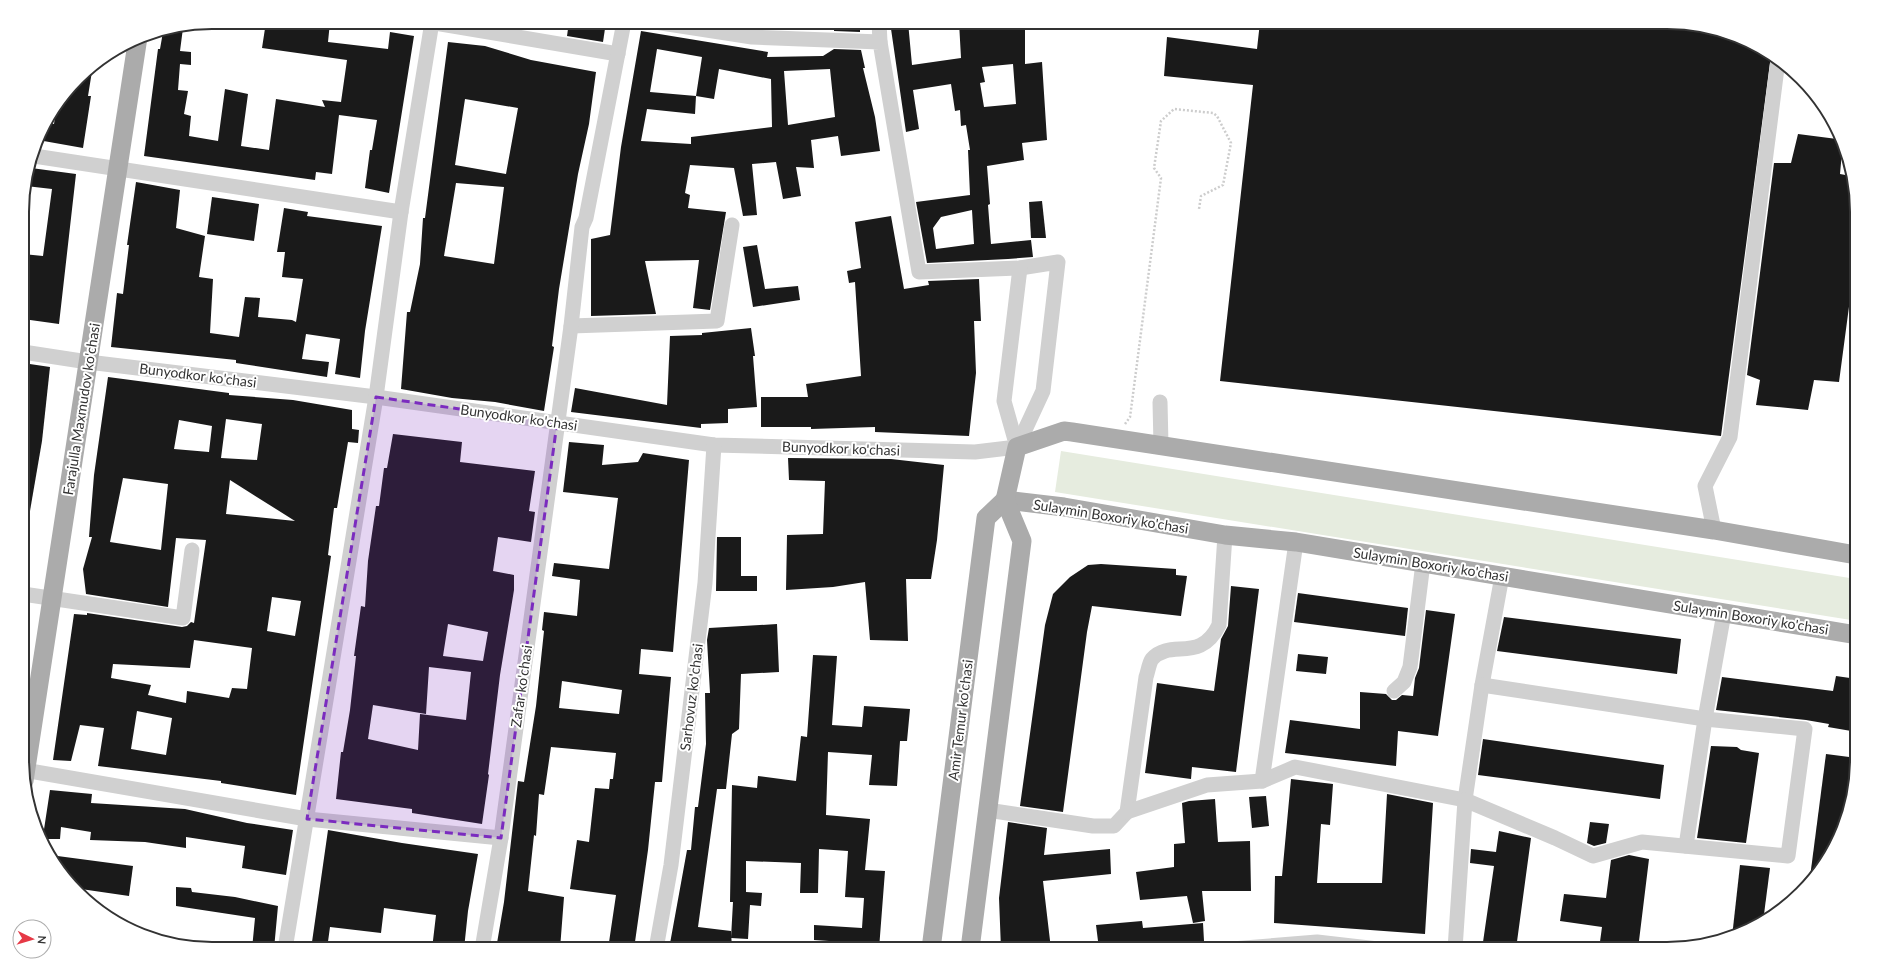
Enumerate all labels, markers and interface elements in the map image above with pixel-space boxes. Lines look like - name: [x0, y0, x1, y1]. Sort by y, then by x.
- street label: Farajulla Maxmudov ko'chasi: [59, 322, 103, 496]
- street label: Bunyodkor ko'chasi: [138, 359, 258, 391]
- street label: Bunyodkor ko'chasi: [459, 400, 579, 434]
- street label: Bunyodkor ko'chasi: [782, 437, 900, 459]
- street label: Sulaymin Boxoriy ko'chasi: [1032, 495, 1190, 537]
- street label: Sulaymin Boxoriy ko'chasi: [1352, 543, 1510, 585]
- street label: Sulaymin Boxoriy ko'chasi: [1672, 596, 1830, 638]
- street label: Sarhovuz ko'chasi: [676, 642, 706, 752]
- street label: Zafar ko'chasi: [507, 644, 535, 728]
- street label: Amir Temur ko'chasi: [944, 659, 976, 781]
- north arrow: [12, 919, 52, 959]
- text: N: [36, 935, 49, 945]

